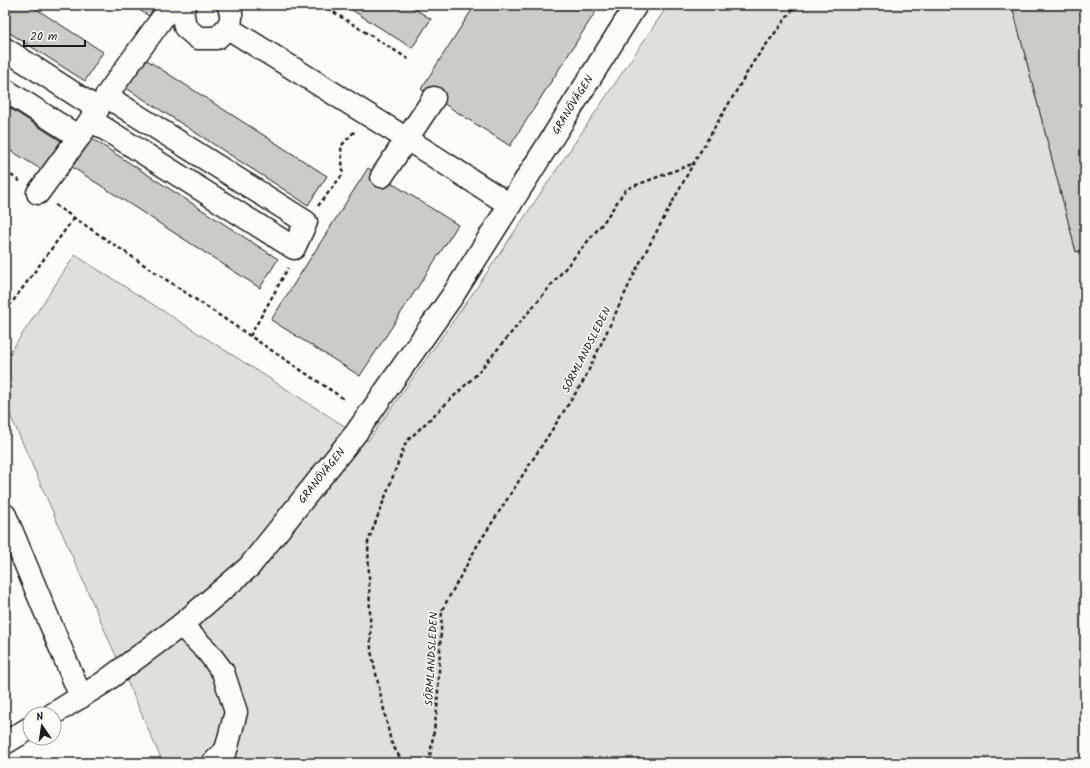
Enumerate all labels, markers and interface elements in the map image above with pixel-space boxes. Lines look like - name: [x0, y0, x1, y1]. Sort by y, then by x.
- scale bar: [24, 22, 85, 48]
- text: 20 m: [30, 27, 58, 46]
- street label: GRANÖVÄGEN: [548, 71, 599, 138]
- street label: SÖRMLANDSLEDEN: [558, 303, 617, 396]
- street label: GRANÖVÄGEN: [294, 444, 350, 508]
- street label: SÖRMLANDSLEDEN: [421, 611, 443, 707]
- north arrow: [22, 706, 62, 746]
- text: N: [35, 708, 45, 727]

